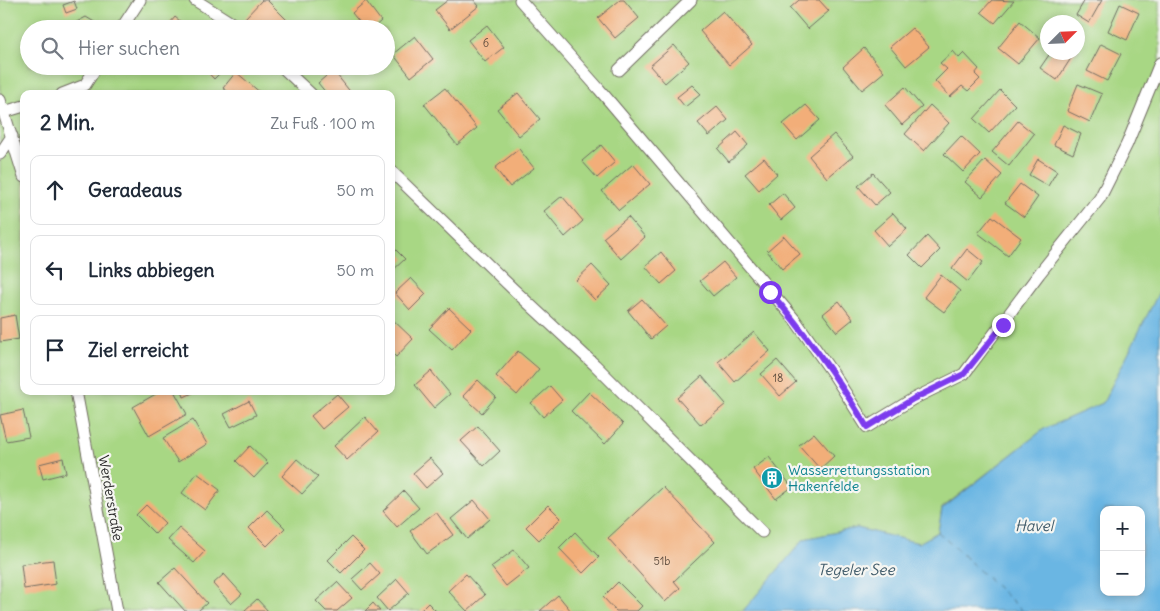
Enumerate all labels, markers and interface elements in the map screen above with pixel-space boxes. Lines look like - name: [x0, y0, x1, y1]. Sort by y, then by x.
- north arrow: [1040, 15, 1085, 60]
- search box: [20, 20, 395, 75]
- icon: search: [38, 34, 66, 62]
- text: Hier suchen: [78, 36, 180, 60]
- house number: 6: [483, 36, 489, 50]
- text: 2 Min.: [40, 109, 95, 136]
- text: Zu Fuß · 100 m: [270, 113, 375, 133]
- icon: ahead: [41, 176, 69, 204]
- text: Geradeaus: [88, 178, 182, 202]
- text: 50 m: [336, 180, 374, 200]
- icon: left: [41, 256, 69, 284]
- text: Links abbiegen: [88, 258, 215, 282]
- text: 50 m: [336, 260, 374, 280]
- route start: [759, 281, 782, 304]
- route end: [992, 314, 1015, 337]
- icon: arrive: [41, 336, 69, 364]
- text: Ziel erreicht: [88, 338, 189, 362]
- house number: 18: [773, 371, 783, 385]
- street label: Werderstraße: [95, 454, 127, 542]
- place label: Wasserrettungsstation Hakenfelde: [788, 461, 930, 495]
- building icon: Wasserrettungsstation Hakenfelde: [760, 466, 784, 490]
- map controls: [1100, 506, 1145, 596]
- button: +: [1100, 506, 1145, 551]
- water label: Havel: [1015, 516, 1056, 535]
- button: −: [1100, 551, 1145, 596]
- house number: 51b: [654, 554, 670, 568]
- water label: Tegeler See: [818, 560, 895, 579]

